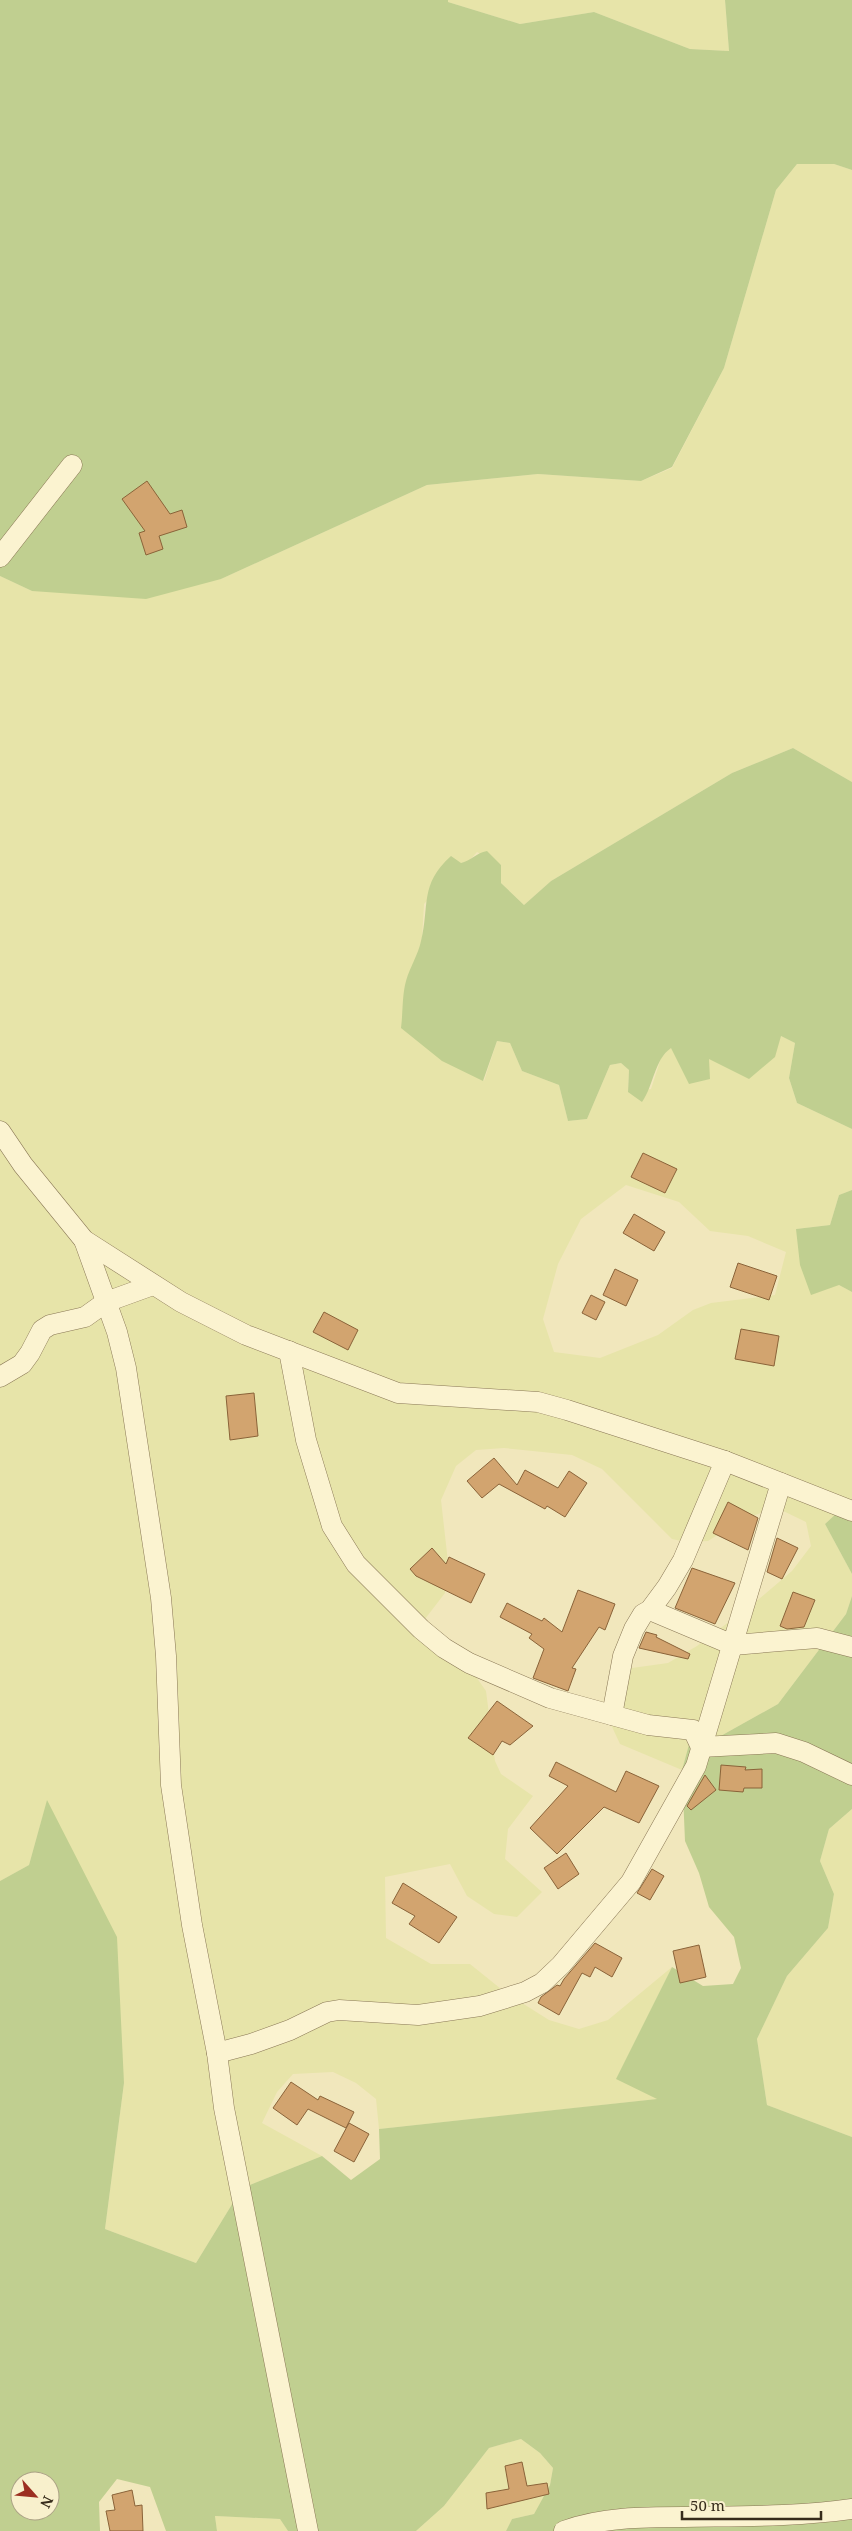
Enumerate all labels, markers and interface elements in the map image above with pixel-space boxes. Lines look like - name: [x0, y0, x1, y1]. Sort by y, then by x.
- north arrow: [10, 2471, 60, 2521]
- scale bar: [682, 2488, 821, 2520]
- text: N: [36, 2493, 58, 2511]
- text: 50 m: [690, 2495, 725, 2515]

